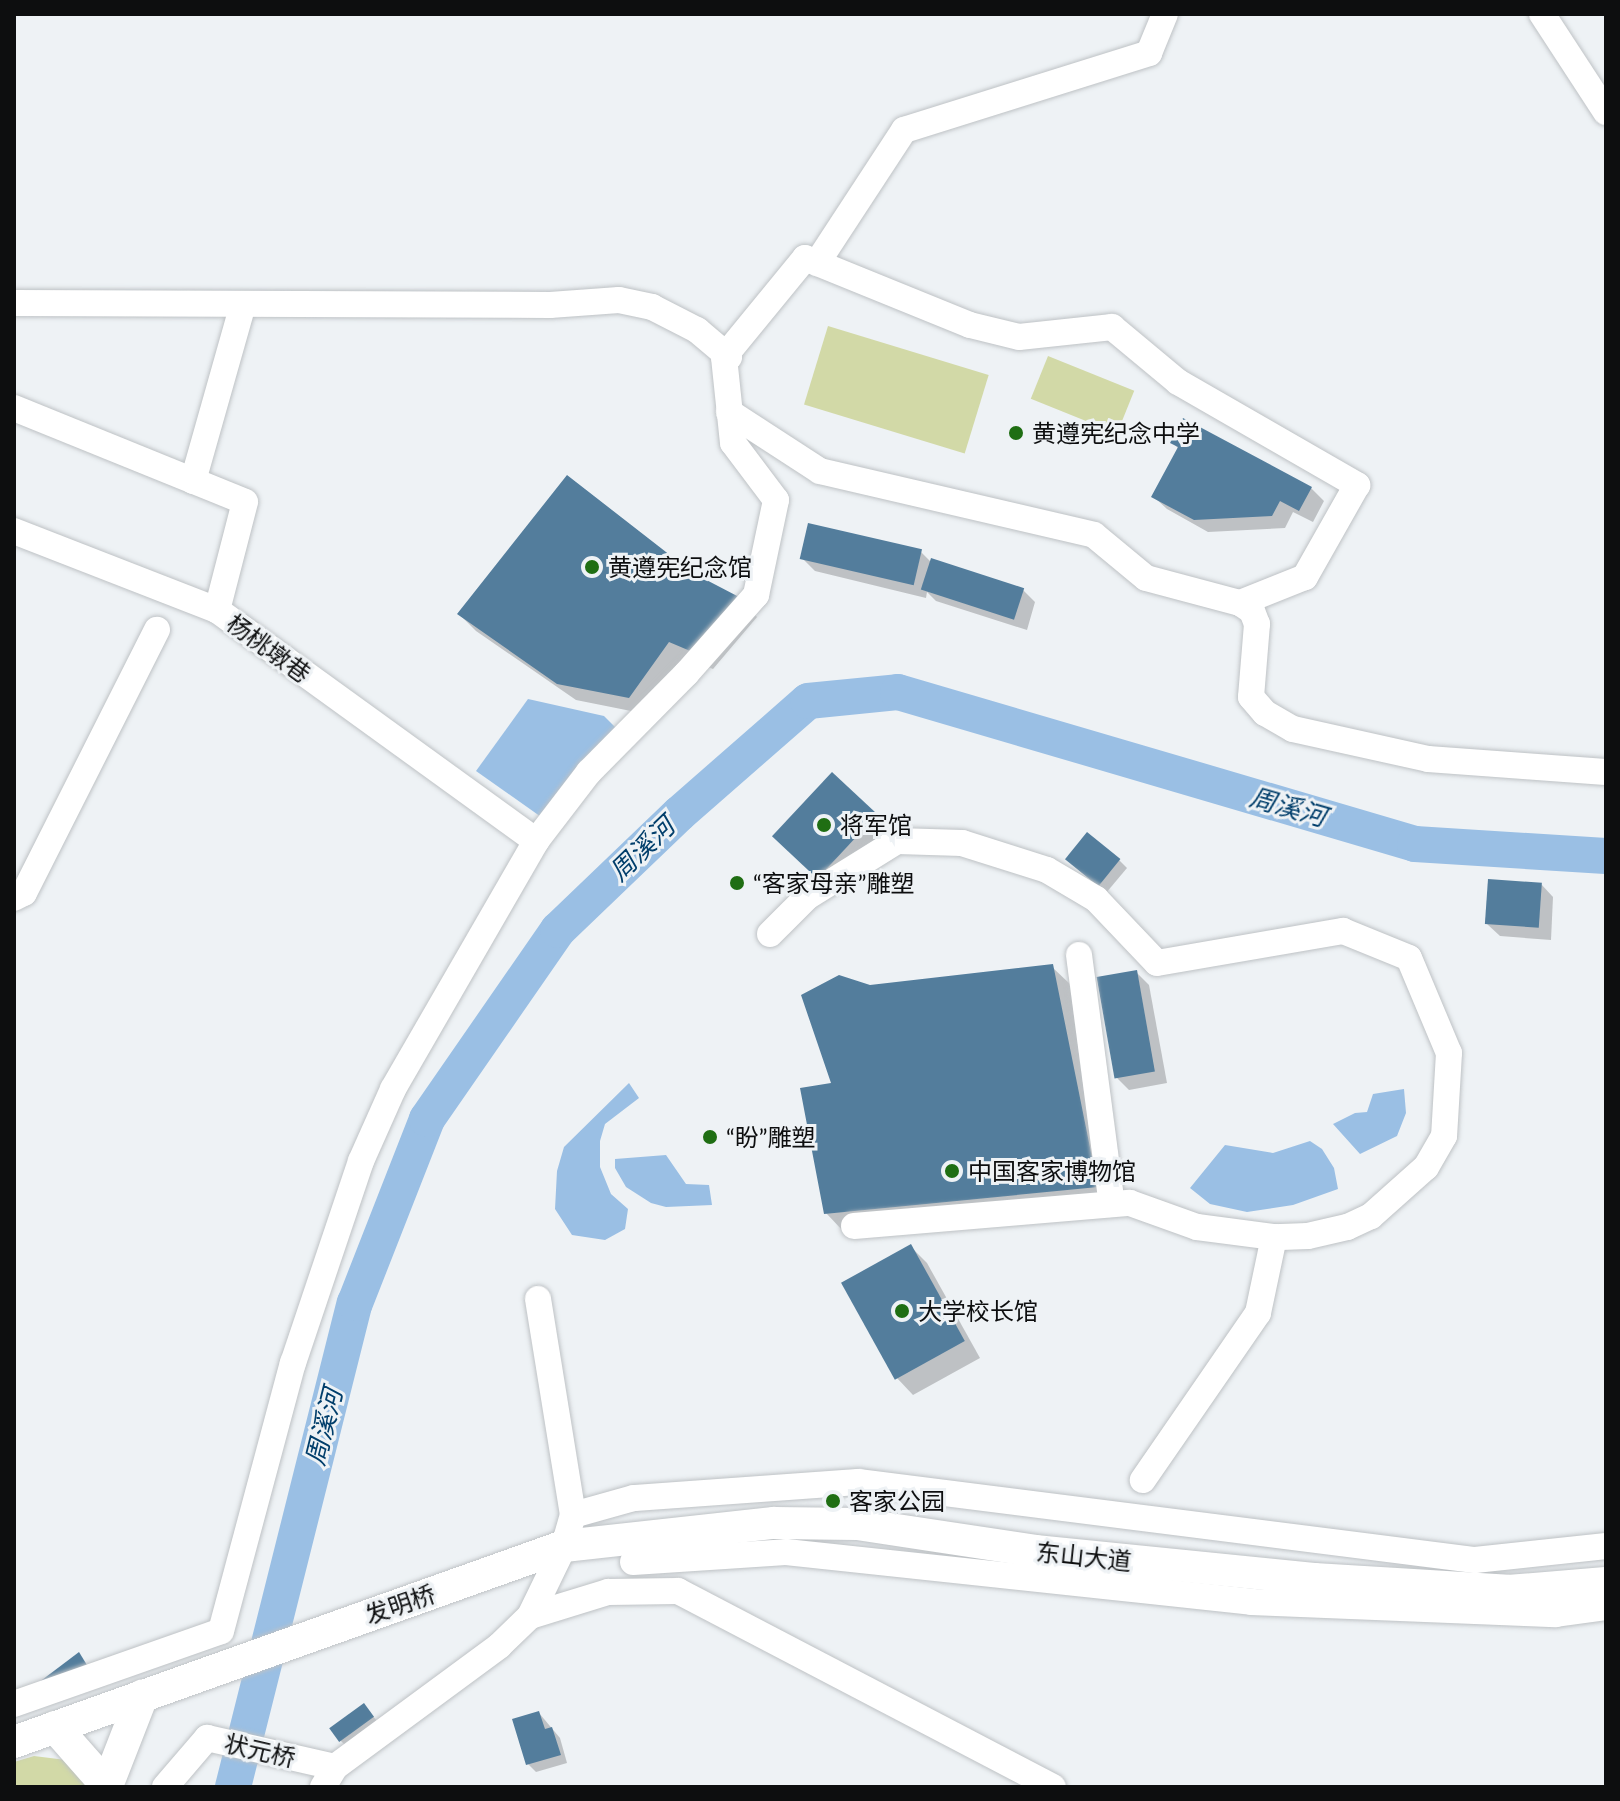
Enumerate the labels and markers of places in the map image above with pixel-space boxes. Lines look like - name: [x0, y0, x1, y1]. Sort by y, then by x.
- place label: 黄遵宪纪念中学: [1032, 419, 1200, 447]
- marker: 黄遵宪纪念中学: [1007, 424, 1025, 442]
- place label: 黄遵宪纪念馆: [608, 553, 752, 581]
- marker: 黄遵宪纪念馆: [583, 558, 601, 576]
- place label: 将军馆: [840, 811, 912, 839]
- marker: 将军馆: [815, 816, 833, 834]
- place label: “客家母亲”雕塑: [753, 869, 915, 897]
- marker: “客家母亲”雕塑: [728, 874, 746, 892]
- place label: “盼”雕塑: [726, 1123, 816, 1151]
- marker: “盼”雕塑: [701, 1128, 719, 1146]
- place label: 中国客家博物馆: [968, 1157, 1136, 1185]
- marker: 中国客家博物馆: [943, 1162, 961, 1180]
- place label: 大学校长馆: [918, 1297, 1038, 1325]
- marker: 大学校长馆: [893, 1302, 911, 1320]
- place label: 客家公园: [849, 1487, 945, 1515]
- marker: 客家公园: [824, 1492, 842, 1510]

